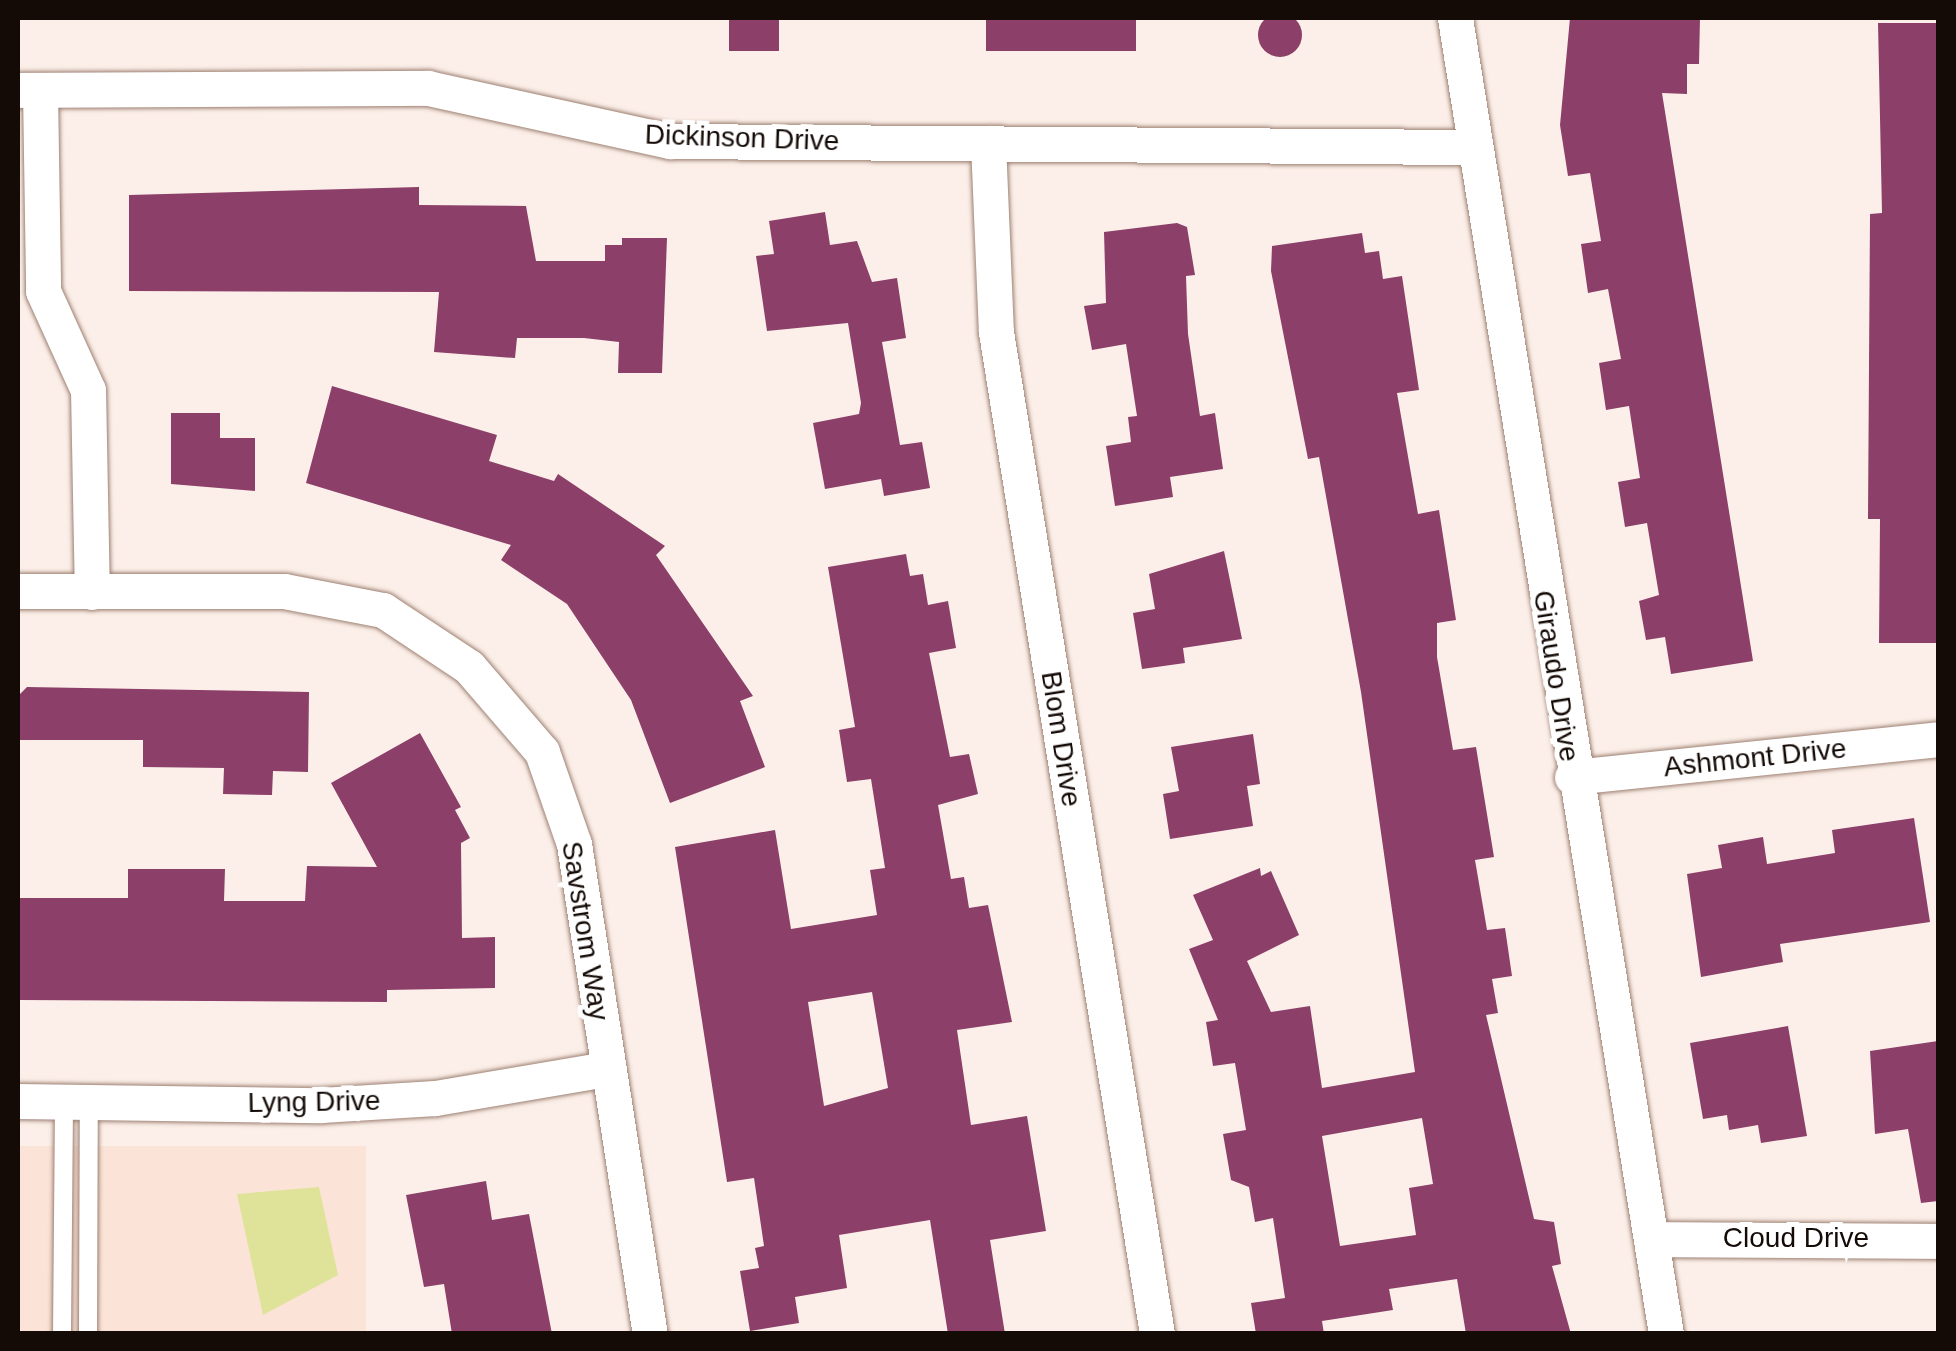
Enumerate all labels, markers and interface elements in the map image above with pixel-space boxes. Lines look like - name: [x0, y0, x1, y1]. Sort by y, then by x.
- street label: Dickinson Drive: [644, 118, 840, 158]
- street label: Giraudo Drive: [1526, 588, 1586, 764]
- street label: Blom Drive: [1034, 669, 1088, 809]
- street label: Ashmont Drive: [1662, 732, 1848, 784]
- street label: Savstrom Way: [554, 839, 616, 1023]
- street label: Lyng Drive: [247, 1084, 381, 1120]
- street label: Cloud Drive: [1723, 1221, 1869, 1255]

